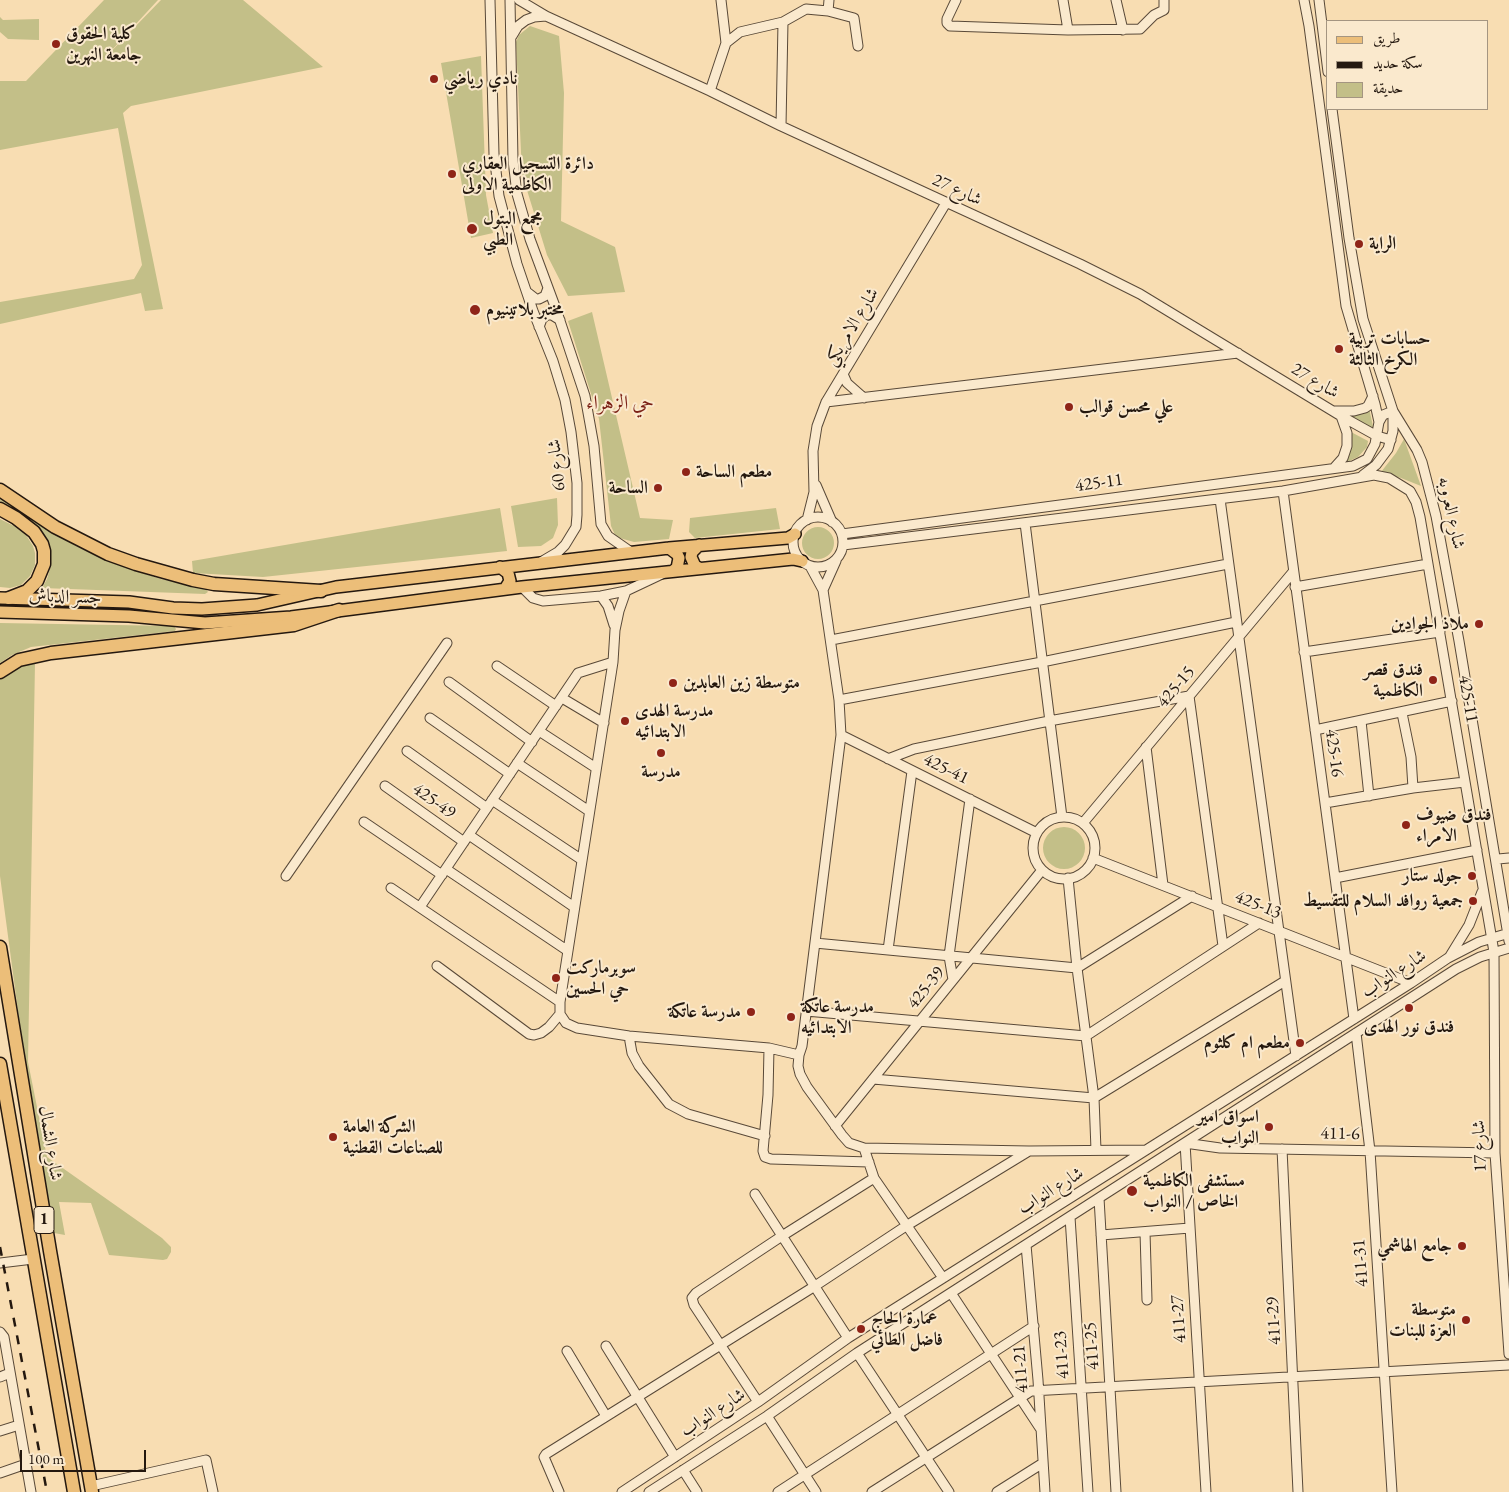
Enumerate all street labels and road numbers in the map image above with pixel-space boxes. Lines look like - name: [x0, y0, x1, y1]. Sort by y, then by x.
- street label: شارع 27: [929, 169, 985, 211]
- street label: شارع الامريكي: [820, 284, 884, 370]
- street label: شارع 27: [1287, 358, 1343, 404]
- street label: شارع 60: [544, 438, 570, 492]
- street label: 425-11: [1074, 469, 1124, 497]
- street label: شارع العروبه: [1433, 475, 1469, 551]
- street label: جسر الدباش: [28, 585, 102, 609]
- street label: 425-15: [1152, 662, 1200, 712]
- street label: 425-11: [1453, 673, 1483, 725]
- street label: 425-16: [1320, 728, 1348, 778]
- street label: 425-41: [920, 749, 972, 789]
- street label: 425-49: [408, 778, 460, 824]
- street label: 425-13: [1232, 886, 1284, 924]
- street label: شارع النواب: [1357, 945, 1431, 1003]
- street label: 425-39: [902, 963, 950, 1013]
- street label: شارع الشمال: [33, 1104, 67, 1182]
- street label: شارع 17: [1468, 1120, 1492, 1172]
- street label: 411-6: [1320, 1123, 1360, 1145]
- street label: شارع النواب: [1014, 1162, 1088, 1220]
- road number: 1: [34, 1206, 54, 1234]
- street label: 411-31: [1349, 1238, 1373, 1288]
- street label: 411-27: [1167, 1294, 1191, 1344]
- street label: 411-29: [1262, 1296, 1286, 1346]
- street label: 411-25: [1080, 1321, 1104, 1371]
- street label: 411-23: [1050, 1330, 1074, 1380]
- street label: 411-21: [1009, 1344, 1033, 1394]
- street label: شارع النواب: [676, 1384, 750, 1442]

